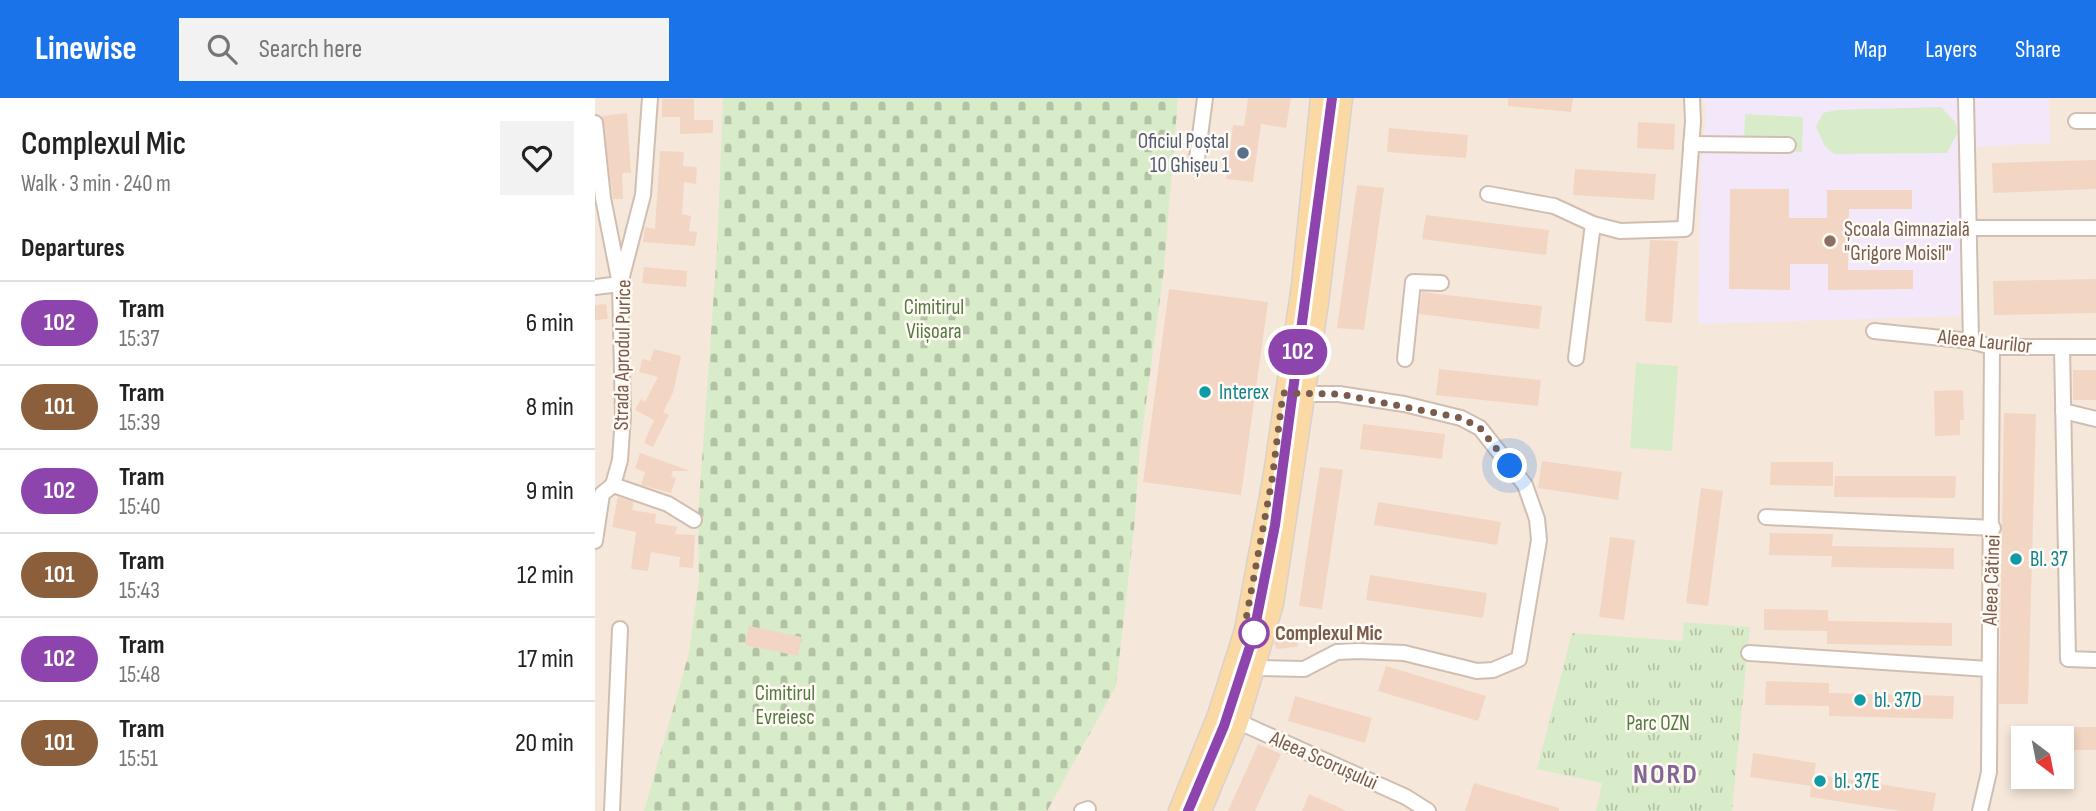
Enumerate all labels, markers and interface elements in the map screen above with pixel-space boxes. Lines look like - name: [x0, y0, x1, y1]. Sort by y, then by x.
- search box: [179, 18, 669, 81]
- text: Linewise: [35, 29, 137, 69]
- icon: search: [203, 30, 241, 68]
- text: Search here: [259, 34, 362, 65]
- text: Map: [1854, 35, 1887, 64]
- text: Layers: [1925, 35, 1977, 64]
- text: Share: [2015, 35, 2061, 64]
- button: heart: [500, 121, 574, 195]
- text: Complexul Mic: [21, 124, 186, 164]
- place label: Oficiul Poștal 10 Ghișeu 1: [1138, 129, 1230, 178]
- marker: Oficiul Poștal 10 Ghișeu 1: [1235, 145, 1251, 161]
- text: Walk · 3 min · 240 m: [21, 170, 171, 198]
- place label: Școala Gimnazială "Grigore Moisil": [1844, 217, 1970, 266]
- text: Departures: [21, 233, 125, 264]
- marker: Școala Gimnazială "Grigore Moisil": [1822, 233, 1838, 249]
- street label: Strada Aprodul Purice: [609, 279, 636, 431]
- text: Tram: [119, 294, 164, 325]
- park label: Cimitirul Viișoara: [904, 295, 964, 344]
- text: 102: [44, 308, 75, 337]
- text: 6 min: [526, 308, 574, 339]
- street label: Aleea Laurilor: [1936, 324, 2033, 359]
- text: 15:37: [119, 325, 159, 353]
- line badge: 102: [1258, 329, 1338, 375]
- text: 102: [1282, 337, 1314, 366]
- text: Tram: [119, 378, 164, 409]
- place label: Interex: [1219, 380, 1269, 405]
- marker: Interex: [1197, 384, 1213, 400]
- text: 101: [44, 392, 75, 421]
- text: 8 min: [526, 392, 574, 423]
- text: 15:39: [119, 409, 160, 437]
- your location: [1492, 448, 1527, 483]
- text: Tram: [119, 462, 164, 493]
- text: 102: [44, 476, 75, 505]
- text: 9 min: [526, 476, 574, 507]
- text: 15:40: [119, 493, 161, 521]
- street label: Aleea Cătinei: [1977, 534, 2006, 627]
- text: Tram: [119, 546, 164, 577]
- place label: Bl. 37: [2030, 547, 2068, 572]
- marker: Bl. 37: [2008, 551, 2024, 567]
- text: 101: [44, 560, 75, 589]
- text: 12 min: [517, 560, 574, 591]
- text: 15:43: [119, 577, 160, 605]
- marker: Complexul Mic: [1239, 618, 1269, 648]
- place label: Complexul Mic: [1275, 621, 1383, 646]
- text: Tram: [119, 630, 164, 661]
- text: 102: [44, 644, 75, 673]
- text: 17 min: [518, 644, 574, 675]
- text: 15:48: [119, 661, 160, 689]
- park label: Cimitirul Evreiesc: [755, 681, 815, 730]
- place label: bl. 37D: [1874, 688, 1922, 713]
- marker: bl. 37D: [1852, 692, 1868, 708]
- park label: Parc OZN: [1626, 711, 1690, 736]
- text: Tram: [119, 714, 164, 745]
- street label: Aleea Scorușului: [1265, 725, 1382, 795]
- north arrow: [2011, 726, 2074, 789]
- map controls: [2011, 726, 2074, 789]
- text: 101: [44, 728, 75, 757]
- text: 20 min: [515, 728, 574, 759]
- text: 15:51: [119, 745, 158, 773]
- district label: NORD: [1633, 758, 1699, 791]
- place label: bl. 37E: [1834, 769, 1880, 794]
- marker: bl. 37E: [1812, 773, 1828, 789]

